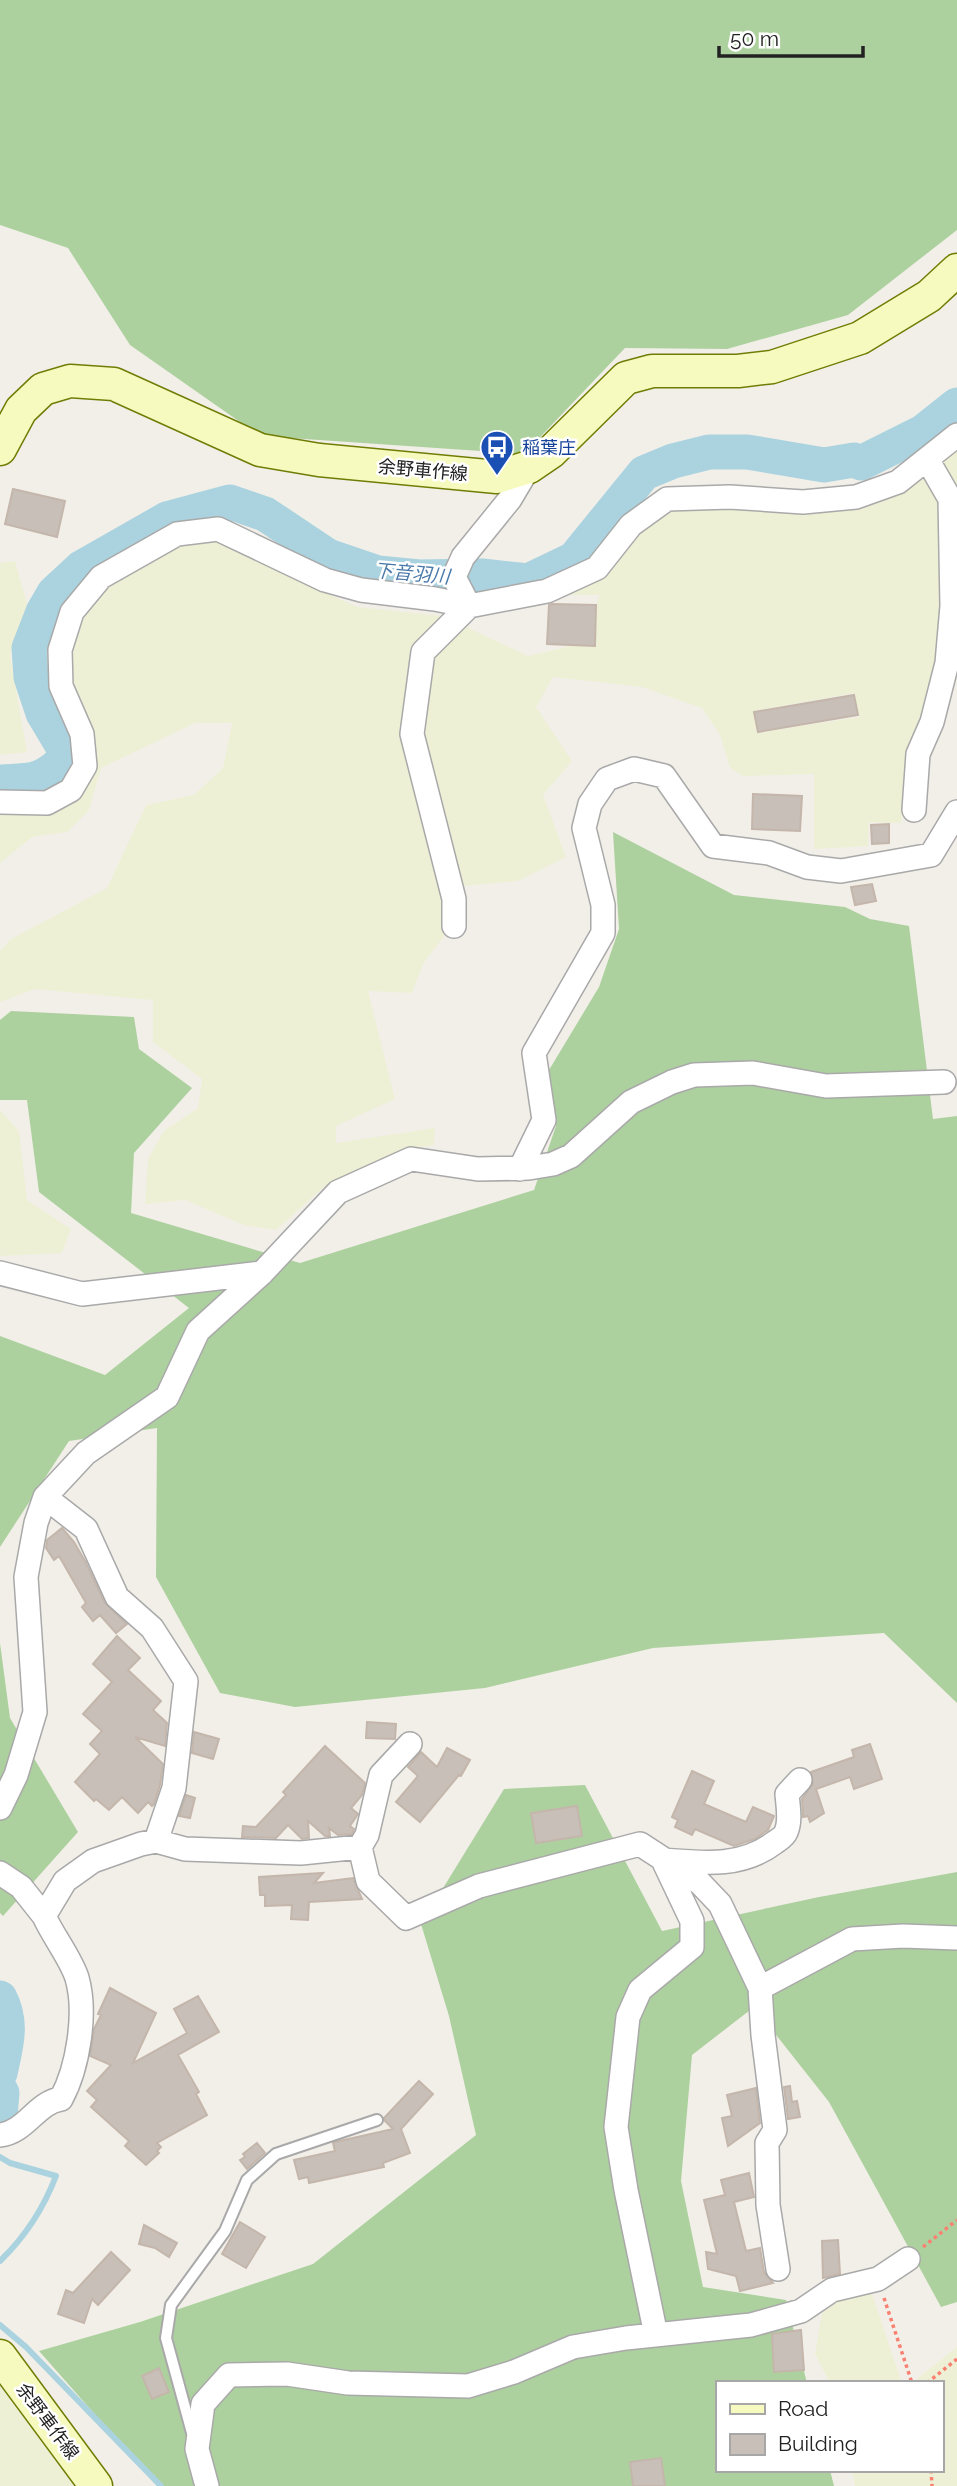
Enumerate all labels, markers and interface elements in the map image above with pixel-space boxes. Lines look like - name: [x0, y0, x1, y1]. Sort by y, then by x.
- scale bar: [719, 14, 862, 58]
- text: 50 m: [730, 26, 779, 51]
- bus stop icon: 稲葉庄: [478, 428, 516, 477]
- place label: 稲葉庄: [522, 437, 576, 458]
- street label: 余野車作線: [377, 456, 469, 484]
- water label: 下音羽川: [373, 559, 453, 587]
- street label: 余野車作線: [13, 2379, 83, 2463]
- legend: [716, 2381, 943, 2472]
- text: Road: [778, 2396, 828, 2421]
- text: Building: [778, 2431, 858, 2456]

